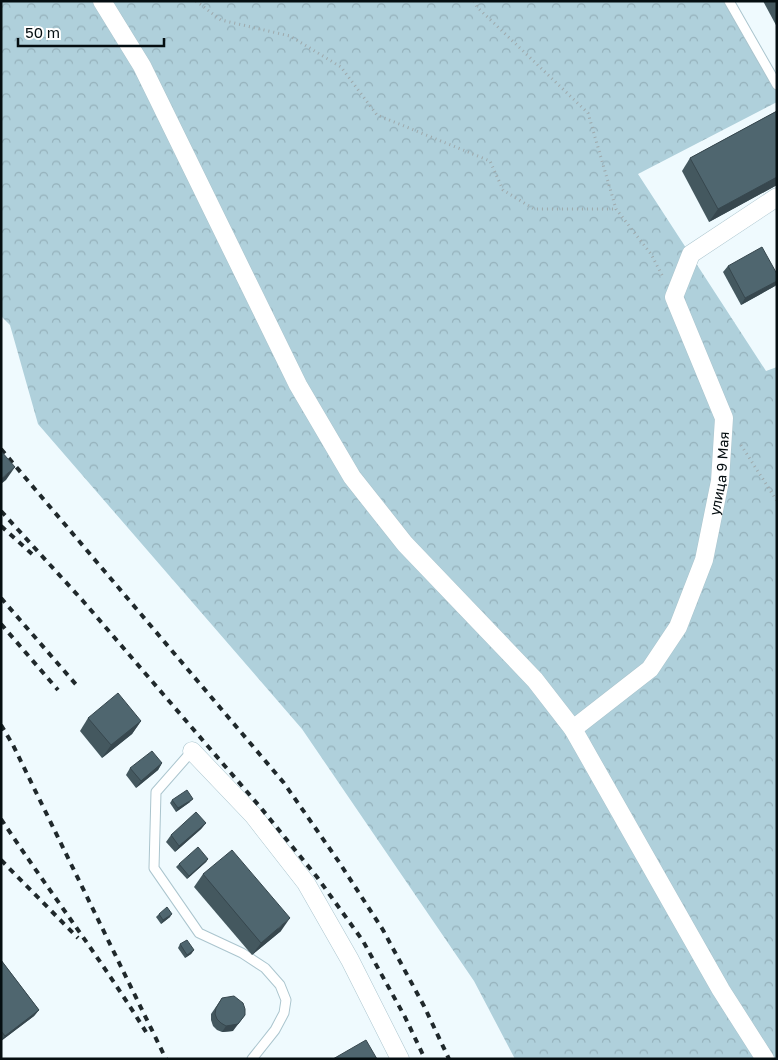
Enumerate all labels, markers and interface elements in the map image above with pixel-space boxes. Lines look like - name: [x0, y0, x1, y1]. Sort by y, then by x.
- scale bar: [18, 15, 164, 47]
- text: 50 m: [25, 23, 60, 41]
- street label: улица 9 Мая: [705, 431, 732, 517]

